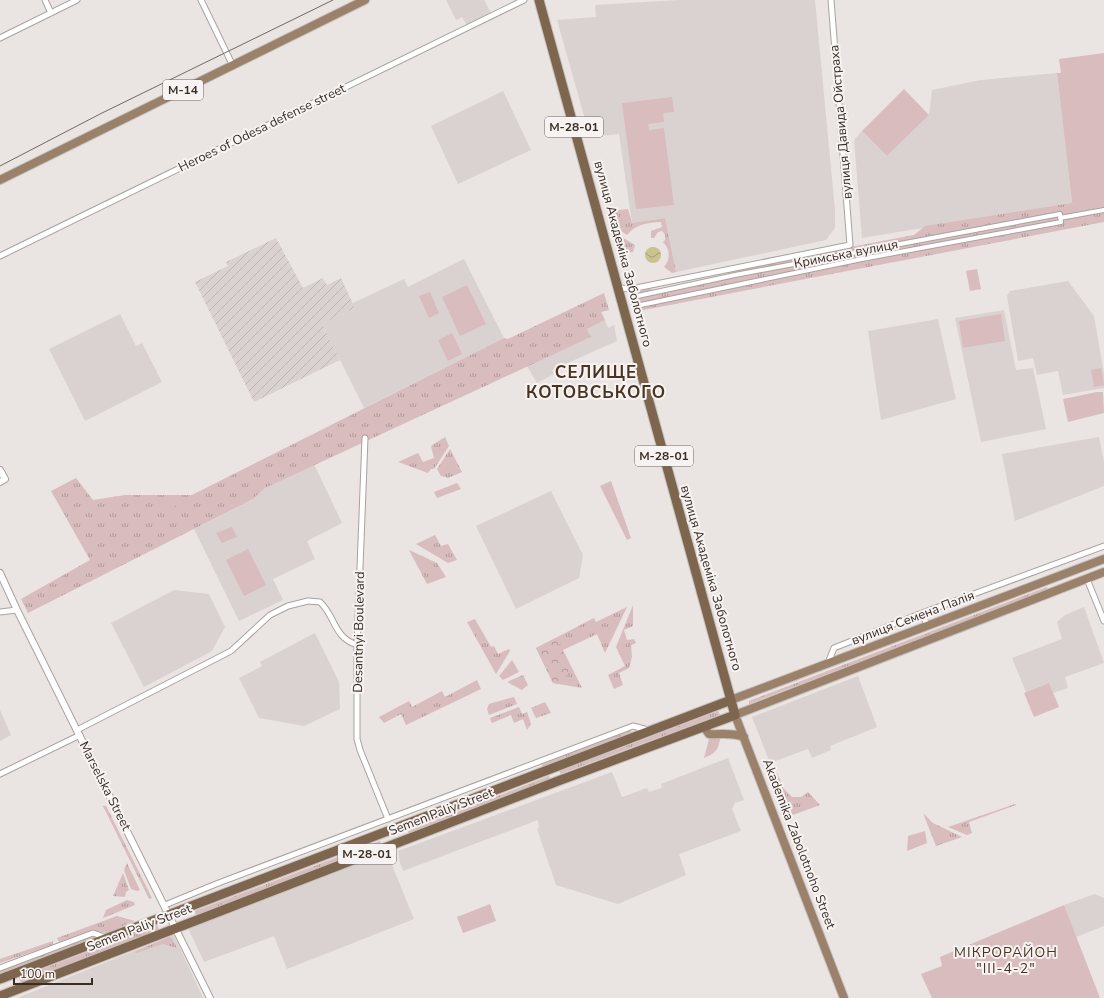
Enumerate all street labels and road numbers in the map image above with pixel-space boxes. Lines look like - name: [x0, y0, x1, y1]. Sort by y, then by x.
- street label: вулиця Давида Ойстраха: [825, 44, 857, 200]
- street label: Heroes of Odesa defense street: [175, 79, 349, 176]
- road number: М-14: [163, 80, 203, 100]
- road number: М-28-01: [545, 117, 603, 137]
- street label: вулиця Академіка Заболотного: [589, 159, 657, 349]
- street label: Кримська вулиця: [792, 235, 900, 273]
- road number: М-28-01: [635, 446, 693, 466]
- street label: вулиця Академіка Заболотного: [676, 483, 746, 673]
- street label: Desantnyi Boulevard: [349, 571, 369, 693]
- street label: вулиця Семена Палія: [849, 586, 977, 650]
- street label: Marselska Street: [75, 738, 135, 834]
- street label: Akademika Zabolotnoho Street: [758, 756, 840, 932]
- street label: Semen Paliy Street: [386, 784, 496, 840]
- road number: М-28-01: [338, 844, 396, 864]
- street label: Semen Paliy Street: [84, 900, 194, 956]

